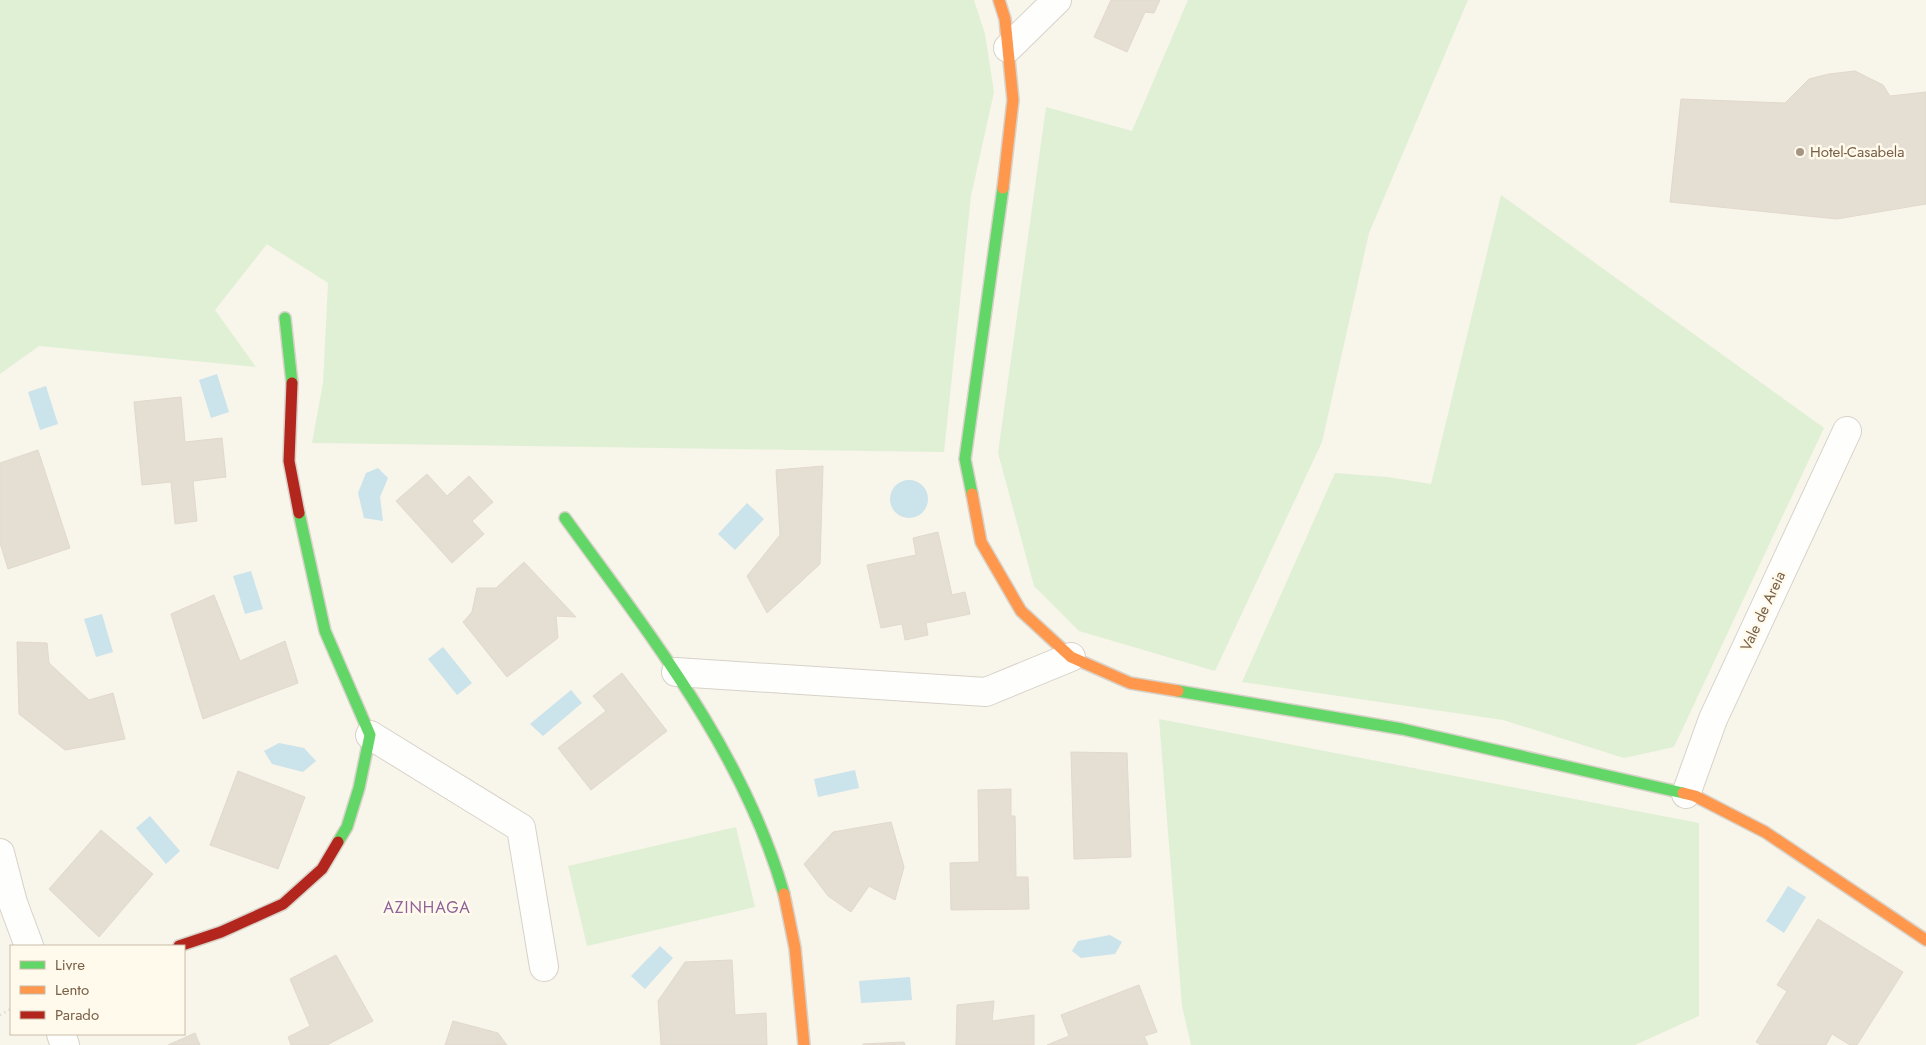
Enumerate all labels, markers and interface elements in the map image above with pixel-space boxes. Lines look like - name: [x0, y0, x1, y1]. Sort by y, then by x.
- place label: Hotel-Casabela: [1810, 141, 1905, 163]
- marker: Hotel-Casabela: [1794, 146, 1806, 158]
- street label: Vale de Areia: [1735, 568, 1791, 654]
- district label: AZINHAGA: [383, 896, 471, 919]
- legend: [10, 945, 185, 1035]
- text: Livre: [55, 954, 85, 976]
- text: Lento: [55, 979, 89, 1001]
- text: Parado: [55, 1004, 99, 1026]

